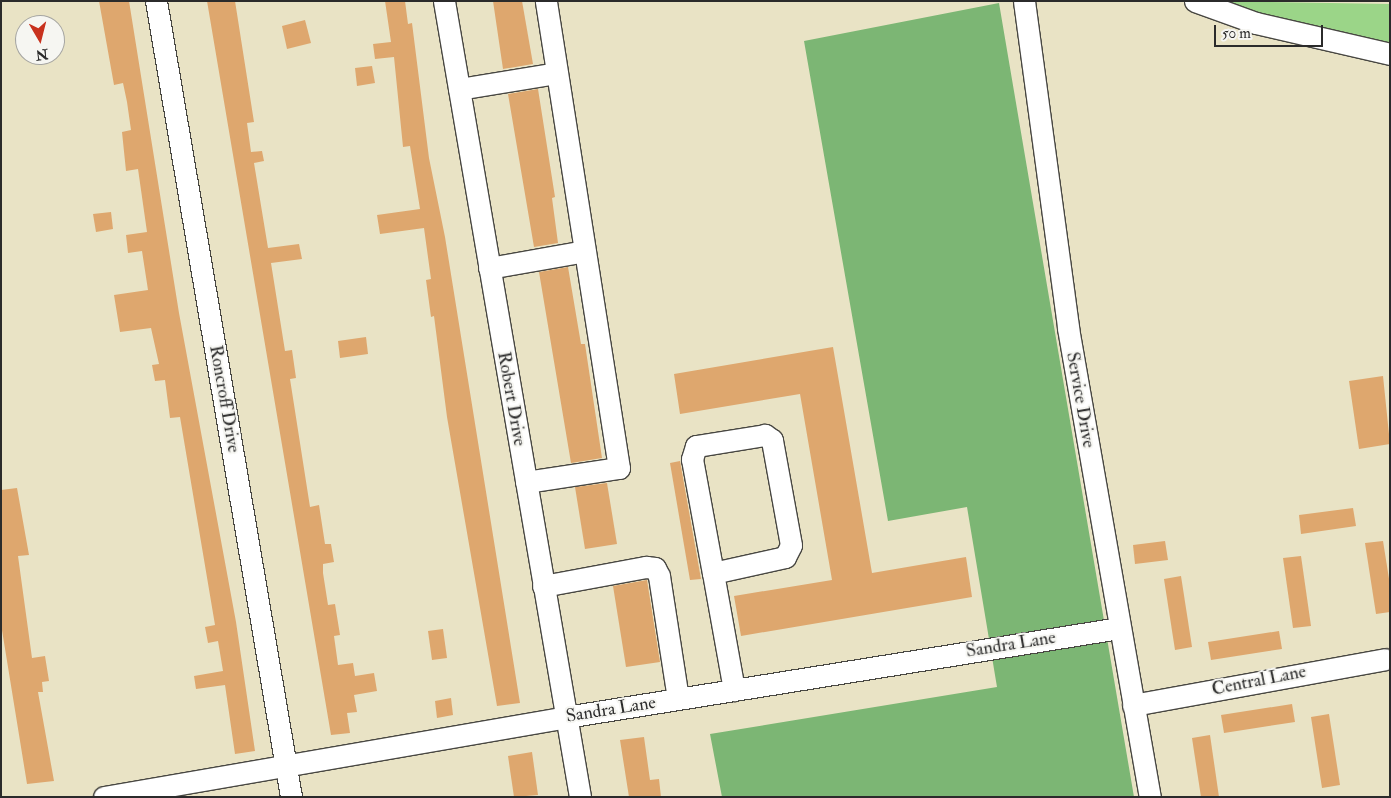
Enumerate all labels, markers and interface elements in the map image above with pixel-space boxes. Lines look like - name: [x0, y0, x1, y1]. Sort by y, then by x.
- north arrow: [15, 15, 65, 65]
- scale bar: [1216, 15, 1325, 47]
- text: 50 m: [1222, 24, 1251, 43]
- text: N: [35, 45, 49, 64]
- street label: Roncroff Drive: [204, 344, 244, 454]
- street label: Robert Drive: [492, 350, 530, 448]
- street label: Service Drive: [1061, 351, 1099, 449]
- street label: Sandra Lane: [965, 627, 1057, 663]
- street label: Central Lane: [1210, 661, 1308, 701]
- street label: Sandra Lane: [565, 692, 657, 728]

